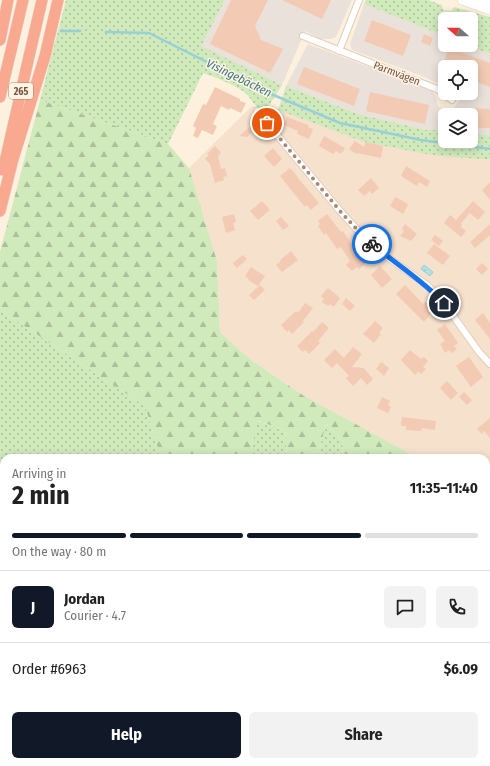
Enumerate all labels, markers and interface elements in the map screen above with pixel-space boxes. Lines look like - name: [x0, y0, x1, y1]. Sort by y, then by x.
- north arrow: [438, 12, 478, 52]
- map controls: [438, 12, 478, 148]
- water label: Visingebäcken: [204, 56, 274, 100]
- street label: Parmvägen: [372, 59, 422, 88]
- button: locate: [438, 60, 478, 100]
- road number: 265: [9, 83, 33, 99]
- pin: [250, 106, 284, 140]
- button: layers: [438, 108, 478, 148]
- icon: bag: [256, 112, 278, 134]
- courier: [352, 224, 392, 264]
- icon: bike: [361, 233, 383, 255]
- pin: [427, 286, 461, 320]
- icon: home: [433, 292, 455, 314]
- text: Arriving in: [12, 466, 66, 481]
- text: 11:35–11:40: [410, 479, 478, 497]
- text: 2 min: [12, 480, 70, 511]
- text: On the way · 80 m: [12, 544, 106, 559]
- button: chat: [384, 586, 426, 628]
- button: phone: [436, 586, 478, 628]
- text: Jordan: [64, 590, 105, 608]
- text: J: [31, 598, 35, 616]
- text: Courier · 4.7: [64, 608, 126, 623]
- text: Order #6963: [12, 660, 86, 678]
- text: $6.09: [444, 660, 478, 678]
- button: Help: [12, 712, 241, 758]
- button: Share: [249, 712, 478, 758]

